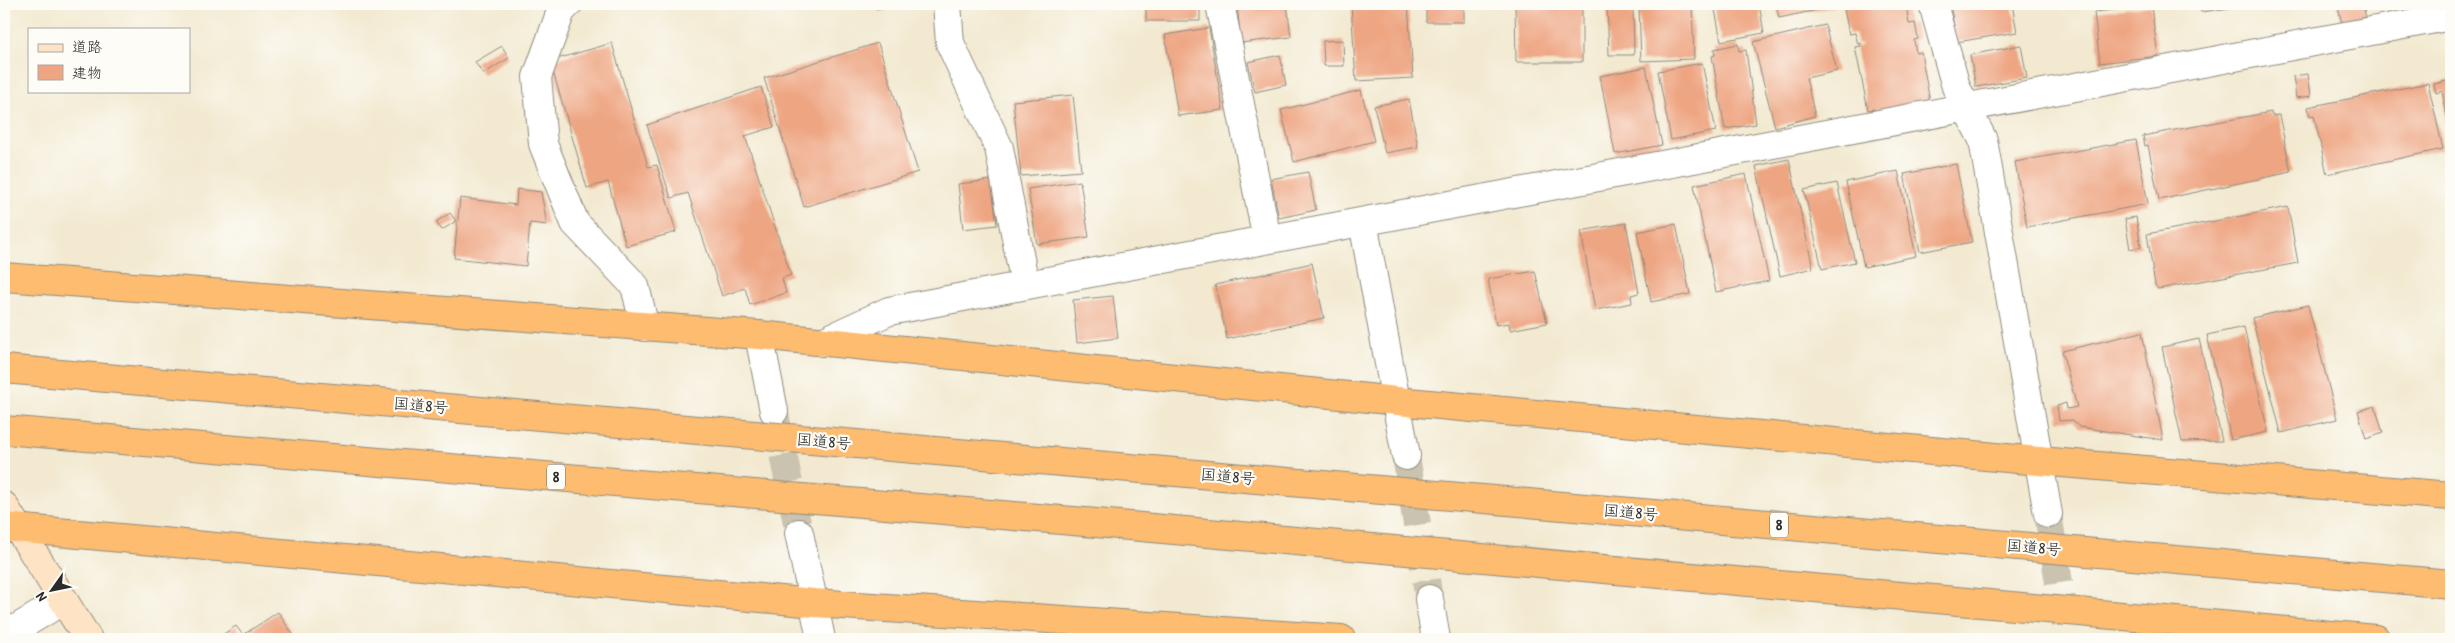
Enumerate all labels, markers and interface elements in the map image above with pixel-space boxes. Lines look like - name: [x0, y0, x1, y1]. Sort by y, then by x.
- legend: [28, 28, 190, 92]
- text: 道路: [72, 36, 102, 57]
- text: 建物: [72, 62, 102, 83]
- street label: 国道8号: [393, 392, 449, 418]
- street label: 国道8号: [796, 428, 852, 454]
- street label: 国道8号: [1200, 463, 1256, 489]
- road number: 8: [547, 464, 565, 490]
- street label: 国道8号: [1603, 499, 1659, 525]
- road number: 8: [1770, 512, 1788, 538]
- street label: 国道8号: [2006, 534, 2062, 560]
- north arrow: [28, 566, 78, 616]
- text: N: [30, 589, 51, 606]

